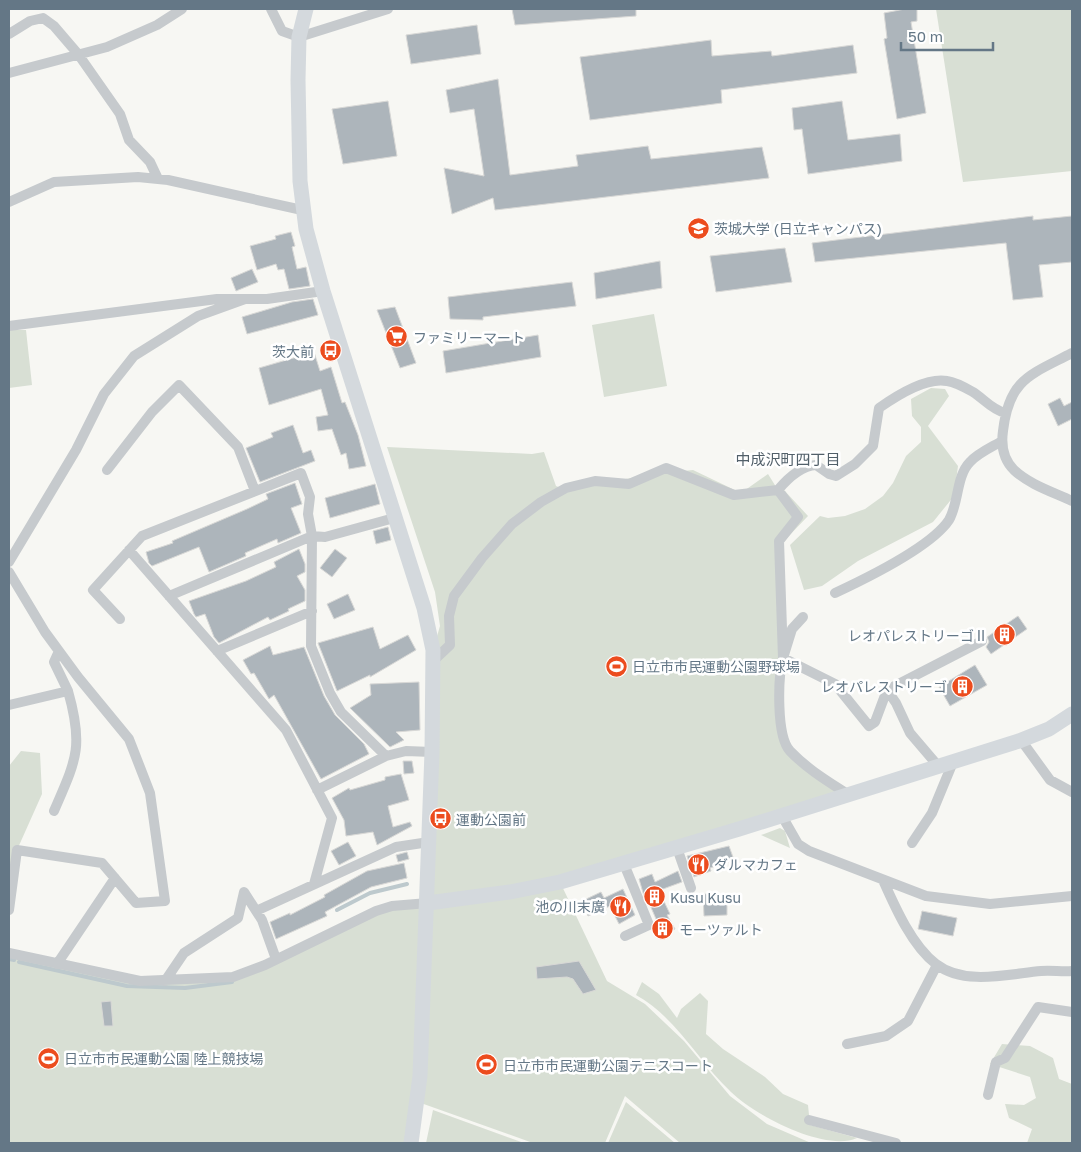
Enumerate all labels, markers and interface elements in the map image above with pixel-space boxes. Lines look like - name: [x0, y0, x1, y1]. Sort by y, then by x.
- scale bar: [901, 20, 994, 52]
- text: 50 m: [908, 27, 943, 45]
- school or university icon: 茨城大学 (日立キャンパス): [686, 216, 710, 240]
- place label: 茨城大学 (日立キャンパス): [714, 220, 882, 237]
- supermarket icon: ファミリーマート: [385, 325, 409, 349]
- place label: ファミリーマート: [413, 329, 525, 346]
- bus stop icon: 茨大前: [318, 339, 342, 363]
- place label: 茨大前: [272, 343, 314, 360]
- district label: 中成沢町四丁目: [735, 450, 841, 468]
- building icon: レオパレストリーゴⅡ: [992, 623, 1016, 647]
- place label: レオパレストリーゴⅡ: [848, 627, 988, 644]
- sports icon: 日立市市民運動公園野球場: [604, 654, 628, 678]
- place label: 日立市市民運動公園野球場: [632, 658, 800, 675]
- building icon: レオパレストリーゴ: [951, 674, 975, 698]
- place label: レオパレストリーゴ: [821, 678, 947, 695]
- bus stop icon: 運動公園前: [428, 807, 452, 831]
- place label: 運動公園前: [456, 811, 526, 828]
- restaurant icon: ダルマカフェ: [686, 852, 710, 876]
- place label: ダルマカフェ: [714, 856, 798, 873]
- building icon: Kusu Kusu: [642, 885, 666, 909]
- place label: Kusu Kusu: [670, 889, 741, 906]
- restaurant icon: 池の川末廣: [609, 894, 633, 918]
- place label: 池の川末廣: [535, 898, 605, 915]
- building icon: モーツァルト: [651, 917, 675, 941]
- place label: モーツァルト: [679, 921, 763, 938]
- sports icon: 日立市市民運動公園 陸上競技場: [36, 1046, 60, 1070]
- place label: 日立市市民運動公園 陸上競技場: [64, 1050, 264, 1067]
- sports icon: 日立市市民運動公園テニスコート: [475, 1053, 499, 1077]
- place label: 日立市市民運動公園テニスコート: [503, 1057, 713, 1074]

